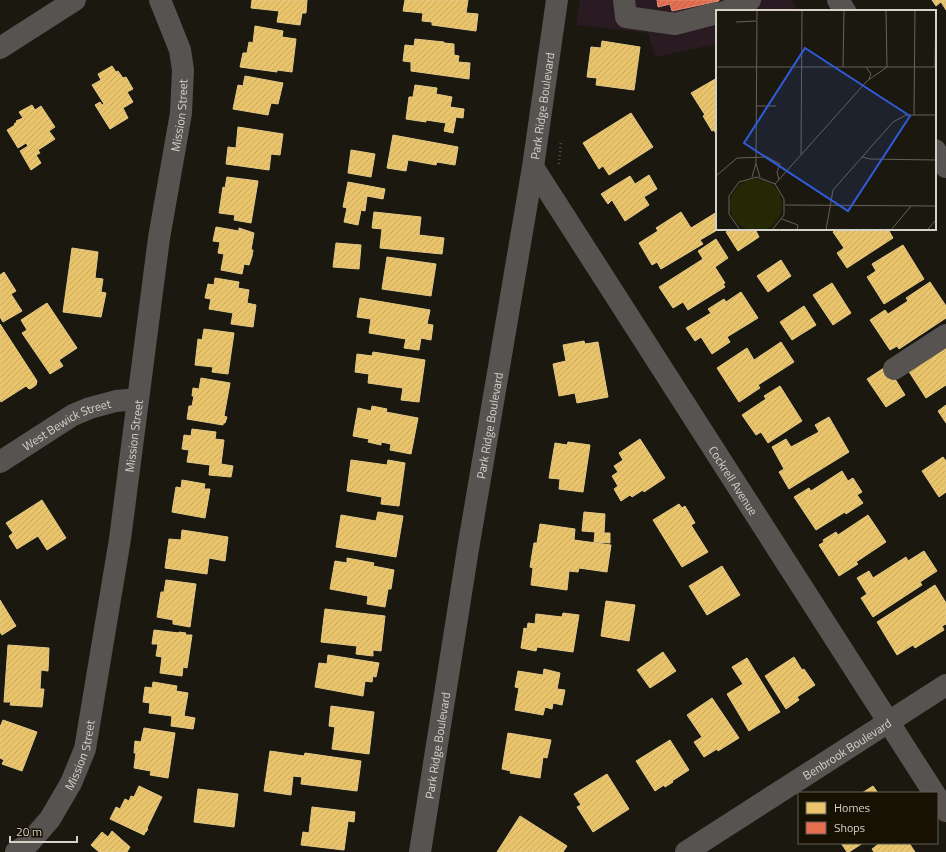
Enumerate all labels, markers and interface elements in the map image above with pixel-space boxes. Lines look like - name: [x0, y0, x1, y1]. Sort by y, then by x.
- inset map: [716, 10, 936, 230]
- street label: Park Ridge Boulevard: [525, 51, 559, 161]
- street label: Mission Street: [165, 78, 192, 153]
- street label: Park Ridge Boulevard: [471, 371, 507, 480]
- street label: West Bewick Street: [18, 393, 114, 455]
- street label: Mission Street: [119, 398, 148, 473]
- street label: Cockrell Avenue: [704, 442, 763, 519]
- street label: Park Ridge Boulevard: [419, 691, 455, 800]
- street label: Benbrook Boulevard: [799, 713, 895, 784]
- street label: Mission Street: [59, 718, 99, 794]
- legend: [798, 792, 938, 844]
- text: Homes: [834, 798, 870, 817]
- scale bar: [10, 818, 77, 844]
- text: Shops: [834, 818, 866, 837]
- text: 20 m: [16, 822, 42, 841]

